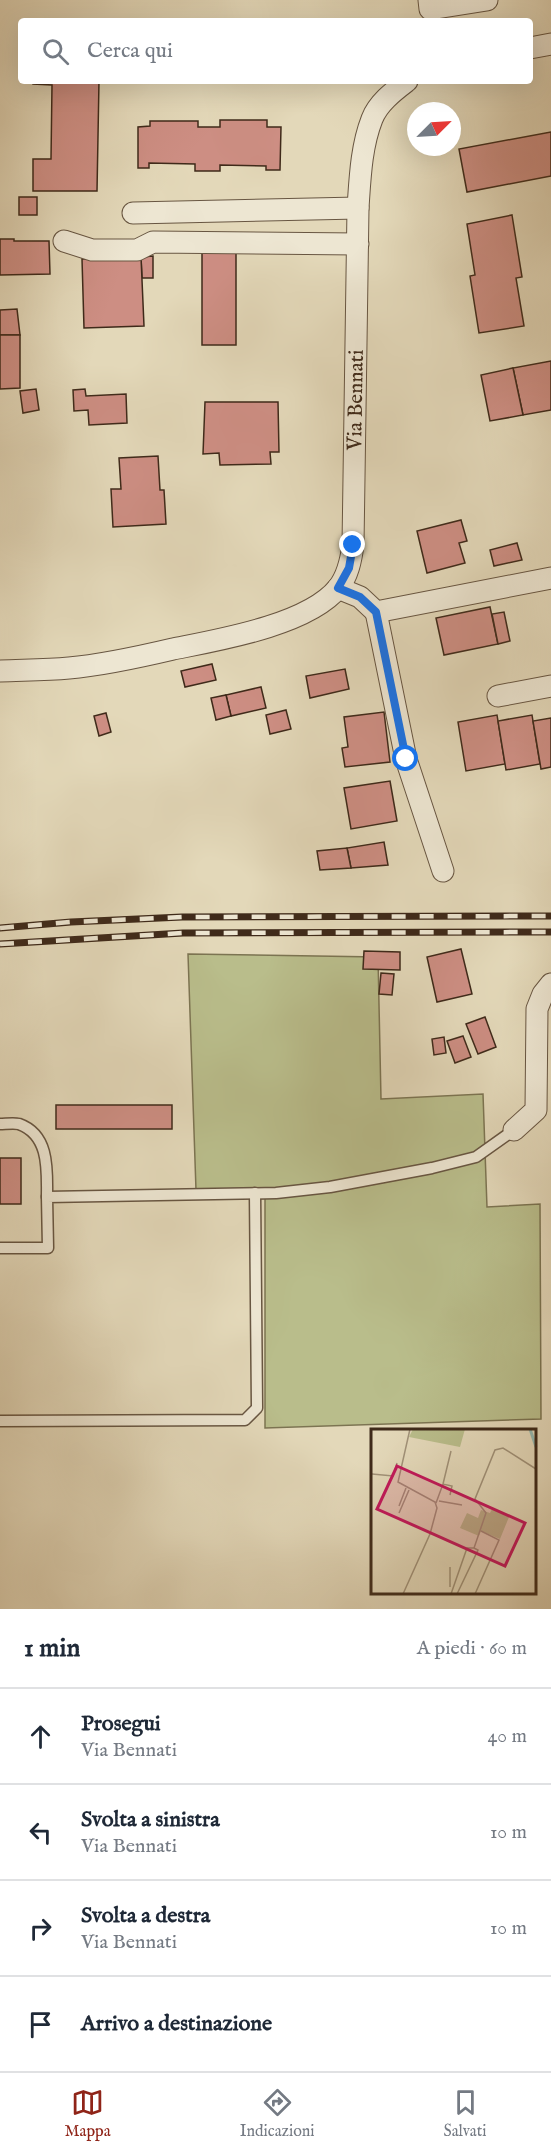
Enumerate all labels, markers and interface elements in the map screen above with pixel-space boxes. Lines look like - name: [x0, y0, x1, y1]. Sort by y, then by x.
- search box: [18, 18, 533, 84]
- icon: search: [39, 35, 72, 68]
- text: Cerca qui: [87, 37, 173, 65]
- north arrow: [407, 102, 461, 156]
- street label: Via Bennati: [342, 349, 371, 452]
- route end: [339, 531, 365, 557]
- route start: [392, 745, 418, 771]
- inset map: [371, 1429, 536, 1594]
- text: 1 min: [24, 1632, 80, 1665]
- text: A piedi · 60 m: [417, 1636, 527, 1661]
- text: Prosegui: [81, 1710, 161, 1738]
- icon: ahead: [24, 1720, 57, 1753]
- text: 40 m: [488, 1724, 527, 1749]
- text: Via Bennati: [81, 1738, 177, 1763]
- text: Svolta a sinistra: [81, 1806, 220, 1834]
- icon: left: [24, 1816, 57, 1849]
- text: 10 m: [490, 1820, 527, 1845]
- text: Via Bennati: [81, 1834, 177, 1859]
- text: Svolta a destra: [81, 1902, 210, 1930]
- icon: right: [24, 1912, 57, 1945]
- text: 10 m: [490, 1916, 527, 1941]
- text: Via Bennati: [81, 1930, 177, 1955]
- icon: arrive: [24, 2008, 57, 2041]
- text: Arrivo a destinazione: [81, 2010, 272, 2038]
- tab: Mappa: [64, 2086, 111, 2142]
- tab: Indicazioni: [240, 2086, 315, 2142]
- tab: Salvati: [443, 2086, 487, 2142]

